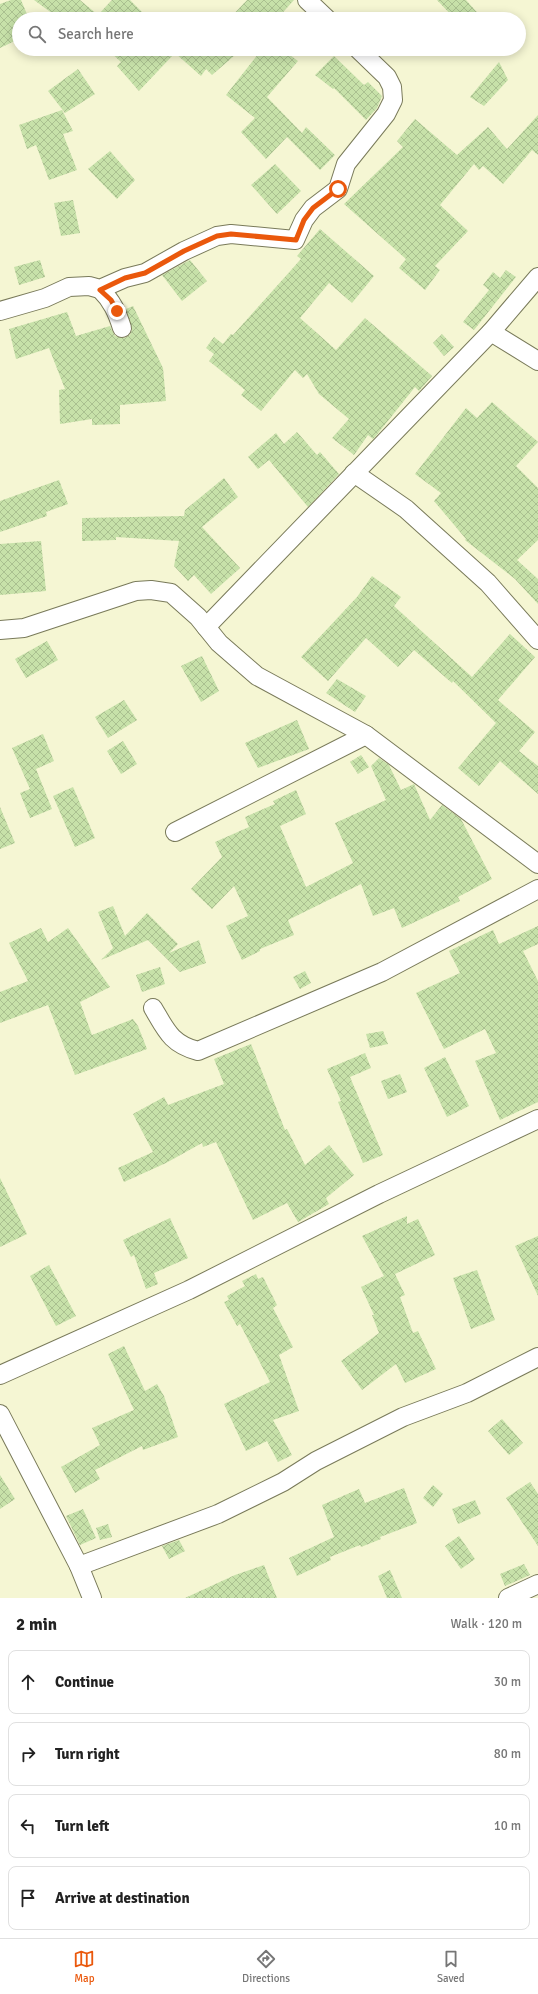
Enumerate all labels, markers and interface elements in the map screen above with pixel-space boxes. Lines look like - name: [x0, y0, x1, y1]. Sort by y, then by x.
- search box: [12, 12, 526, 56]
- icon: search: [26, 23, 48, 45]
- text: Search here: [58, 25, 134, 43]
- route start: [329, 180, 347, 198]
- route end: [108, 302, 126, 320]
- text: 2 min: [16, 1614, 57, 1635]
- text: Walk · 120 m: [451, 1616, 522, 1632]
- icon: ahead: [17, 1671, 39, 1693]
- text: Continue: [55, 1673, 114, 1691]
- text: 30 m: [494, 1674, 521, 1690]
- icon: right: [17, 1743, 39, 1765]
- text: Turn right: [55, 1745, 120, 1763]
- text: 80 m: [494, 1746, 521, 1762]
- icon: left: [17, 1815, 39, 1837]
- text: Turn left: [55, 1817, 109, 1835]
- text: 10 m: [494, 1818, 521, 1834]
- icon: arrive: [17, 1887, 39, 1909]
- text: Arrive at destination: [55, 1889, 190, 1907]
- tab: Map: [73, 1948, 95, 1985]
- tab: Directions: [242, 1948, 290, 1985]
- tab: Saved: [437, 1948, 465, 1985]

